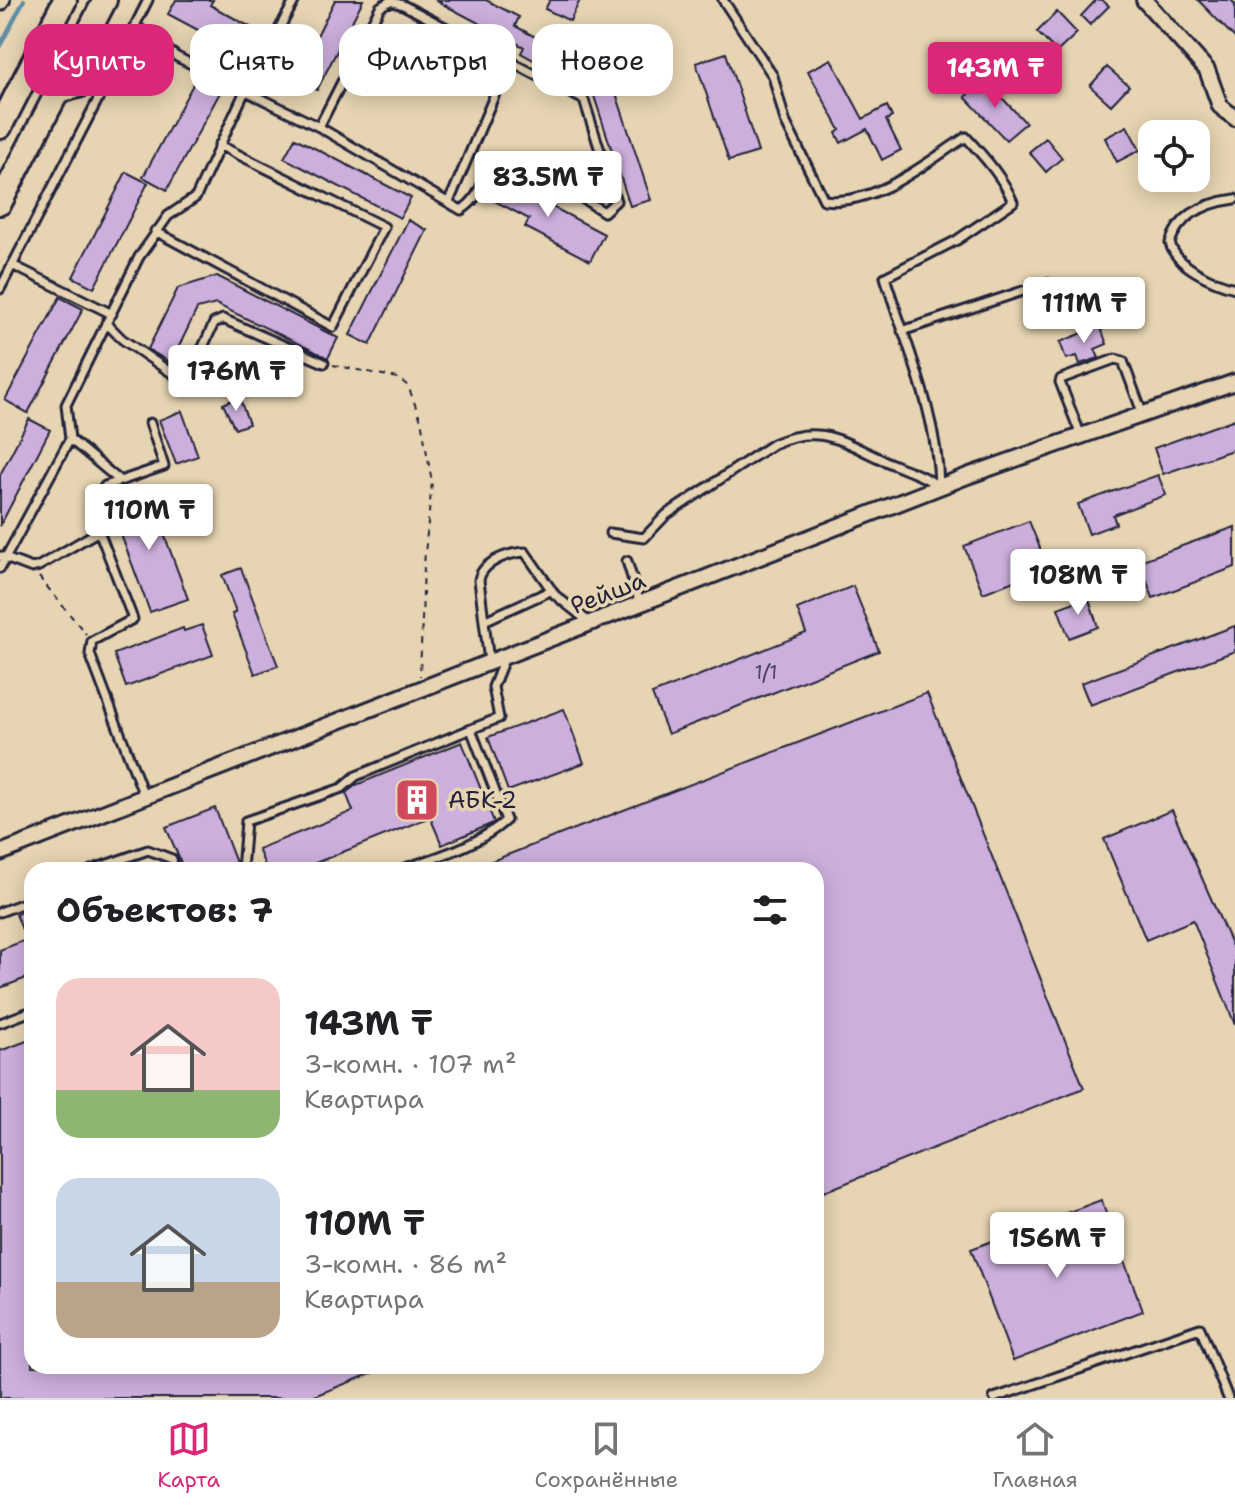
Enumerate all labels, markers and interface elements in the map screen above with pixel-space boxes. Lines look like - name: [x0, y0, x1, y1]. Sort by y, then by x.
- chip: Купить: [24, 24, 174, 96]
- chip: Снять: [190, 24, 323, 96]
- chip: Фильтры: [339, 24, 516, 96]
- chip: Новое: [532, 24, 673, 96]
- pin: 143M ₸: [930, 42, 1060, 110]
- text: 143M ₸: [946, 50, 1044, 85]
- map controls: [1138, 120, 1210, 192]
- button: locate: [1138, 120, 1210, 192]
- pin: 83.5M ₸: [474, 151, 622, 219]
- text: 83.5M ₸: [493, 159, 603, 194]
- pin: 111M ₸: [1019, 277, 1149, 345]
- text: 111M ₸: [1041, 285, 1127, 320]
- pin: 176M ₸: [171, 345, 301, 413]
- text: 176M ₸: [186, 353, 286, 388]
- pin: 110M ₸: [84, 484, 214, 552]
- text: 110M ₸: [103, 492, 195, 527]
- pin: 108M ₸: [1013, 549, 1143, 617]
- text: 108M ₸: [1028, 557, 1128, 592]
- street label: Рейша: [566, 564, 650, 622]
- house number: 1/1: [754, 659, 778, 685]
- building icon: АБК-2: [393, 776, 441, 824]
- place label: АБК-2: [448, 784, 517, 816]
- text: Объектов: 7: [56, 887, 273, 933]
- icon: filters: [748, 888, 792, 932]
- text: 143M ₸: [304, 1000, 432, 1046]
- icon: home: [120, 1010, 216, 1106]
- text: 3-комн. · 107 m²: [304, 1046, 517, 1081]
- text: Квартира: [304, 1081, 424, 1116]
- text: 110M ₸: [304, 1200, 425, 1246]
- icon: home: [120, 1210, 216, 1306]
- pin: 156M ₸: [992, 1212, 1122, 1280]
- text: 156M ₸: [1008, 1220, 1106, 1255]
- text: 3-комн. · 86 m²: [304, 1246, 507, 1281]
- text: Квартира: [304, 1281, 424, 1316]
- tab: Карта: [157, 1417, 220, 1494]
- tab: Сохранённые: [534, 1417, 678, 1494]
- tab: Главная: [993, 1417, 1078, 1494]

